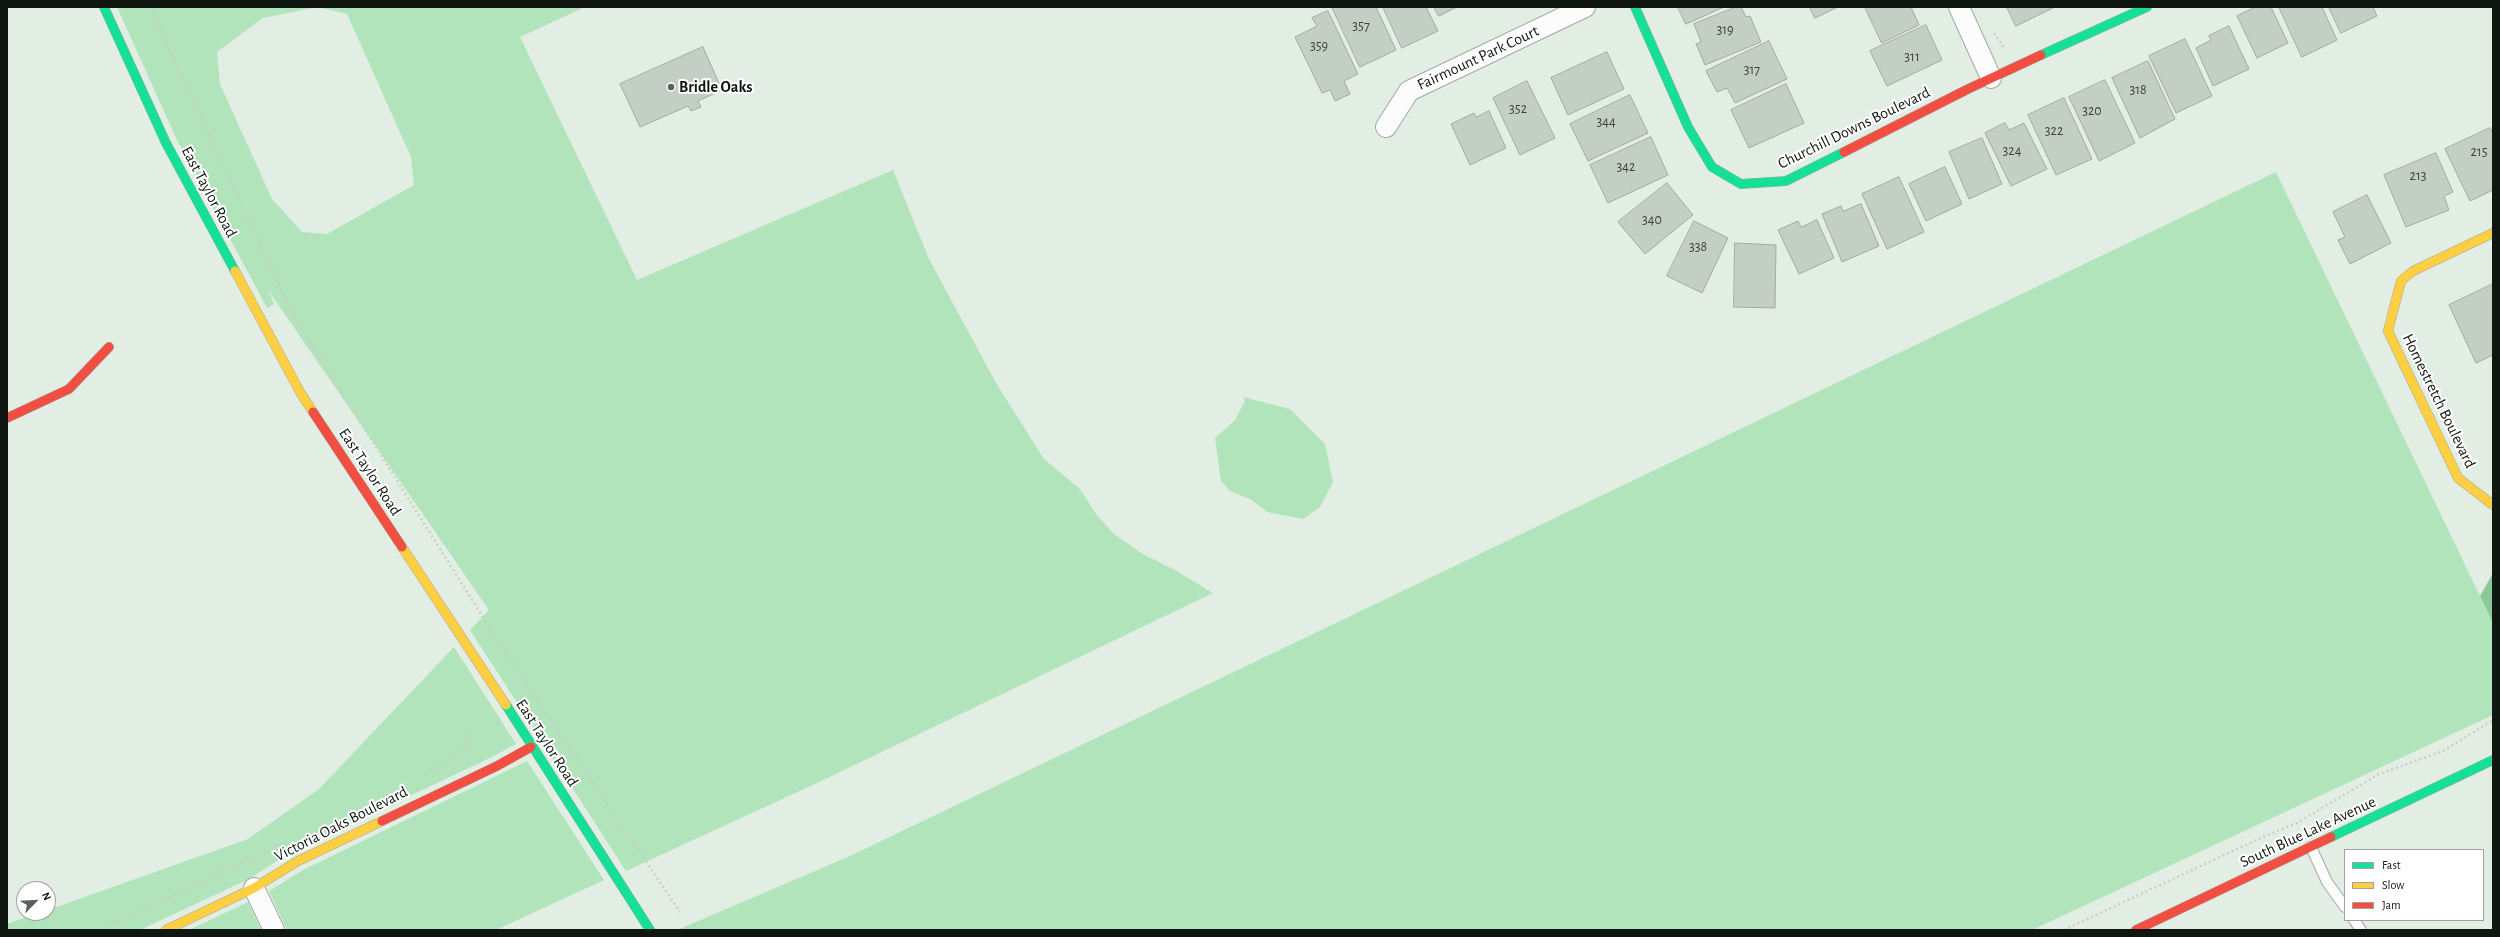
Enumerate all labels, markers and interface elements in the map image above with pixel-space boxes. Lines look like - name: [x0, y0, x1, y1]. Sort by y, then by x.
- house number: 357: [1352, 18, 1370, 34]
- street label: Fairmount Park Court: [1414, 21, 1542, 95]
- house number: 319: [1716, 22, 1734, 38]
- house number: 359: [1310, 38, 1328, 54]
- house number: 311: [1904, 49, 1920, 65]
- house number: 317: [1744, 62, 1760, 78]
- place label: Bridle Oaks: [679, 77, 752, 97]
- marker: Bridle Oaks: [666, 82, 676, 92]
- house number: 318: [2129, 82, 2147, 98]
- street label: Churchill Downs Boulevard: [1775, 83, 1933, 173]
- house number: 352: [1509, 101, 1527, 117]
- house number: 320: [2082, 103, 2102, 119]
- house number: 344: [1596, 114, 1616, 130]
- house number: 322: [2045, 123, 2063, 139]
- street label: East Taylor Road: [177, 143, 241, 241]
- house number: 324: [2003, 143, 2021, 159]
- house number: 215: [2470, 144, 2488, 160]
- house number: 342: [1617, 159, 1635, 175]
- house number: 213: [2410, 168, 2426, 184]
- house number: 340: [1642, 212, 1662, 228]
- house number: 338: [1689, 239, 1707, 255]
- street label: Homestretch Boulevard: [2398, 331, 2480, 471]
- street label: East Taylor Road: [335, 425, 405, 519]
- street label: East Taylor Road: [512, 696, 582, 790]
- street label: Victoria Oaks Boulevard: [271, 782, 411, 866]
- street label: South Blue Lake Avenue: [2237, 792, 2379, 872]
- legend: [2344, 849, 2484, 921]
- text: Fast: [2382, 859, 2401, 871]
- text: Slow: [2382, 879, 2404, 891]
- north arrow: [16, 881, 56, 921]
- text: N: [40, 891, 53, 902]
- text: Jam: [2382, 899, 2401, 911]

